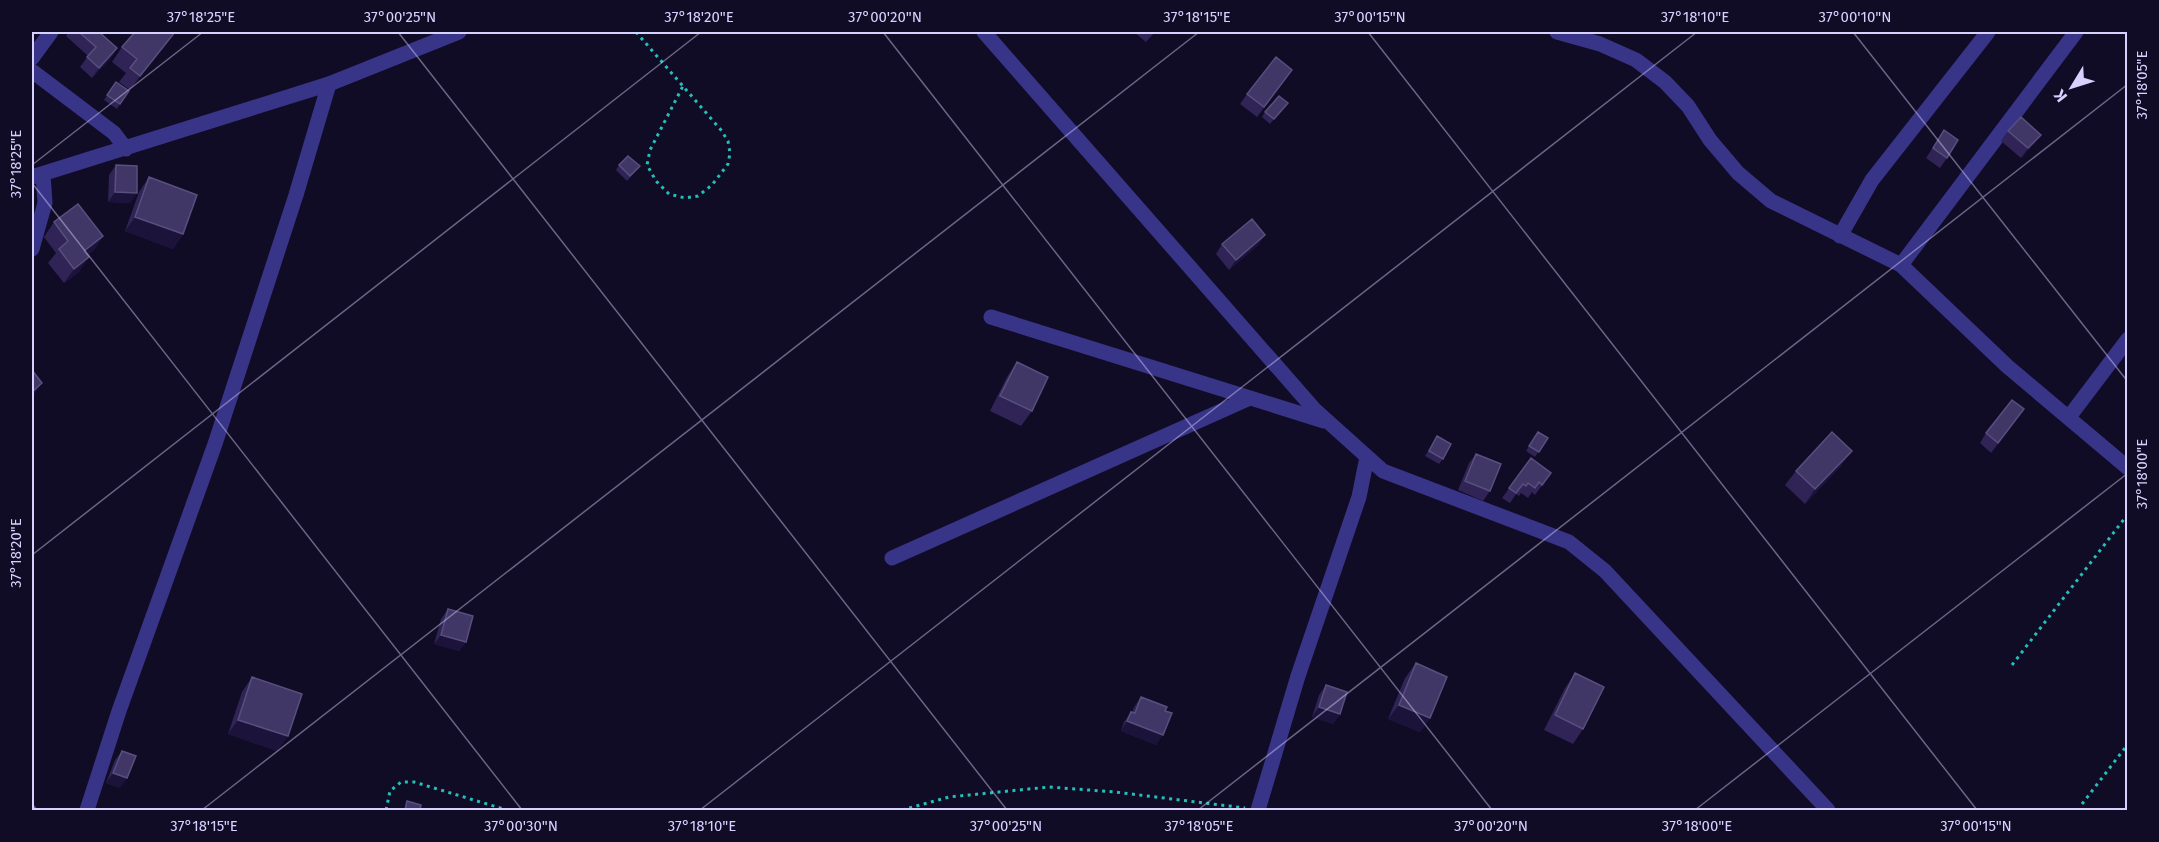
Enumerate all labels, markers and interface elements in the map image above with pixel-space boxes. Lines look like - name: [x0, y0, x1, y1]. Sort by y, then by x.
- text: 37°18'25"E: [167, 8, 235, 26]
- text: 37°00'25"N: [364, 8, 436, 26]
- text: 37°18'20"E: [664, 8, 734, 26]
- text: 37°00'20"N: [848, 8, 922, 26]
- text: 37°18'15"E: [1163, 8, 1231, 26]
- text: 37°00'15"N: [1334, 8, 1406, 26]
- text: 37°18'10"E: [1661, 8, 1729, 26]
- text: 37°00'10"N: [1819, 8, 1891, 26]
- text: 37°18'05"E: [2133, 50, 2151, 120]
- north arrow: [2042, 57, 2102, 117]
- text: K: [2049, 85, 2071, 106]
- text: 37°18'25"E: [7, 130, 25, 198]
- text: 37°18'00"E: [2133, 439, 2151, 509]
- text: 37°18'20"E: [7, 518, 25, 588]
- text: 37°18'15"E: [170, 817, 238, 835]
- text: 37°00'30"N: [484, 817, 558, 835]
- text: 37°18'10"E: [668, 817, 736, 835]
- text: 37°00'25"N: [970, 817, 1042, 835]
- text: 37°18'05"E: [1164, 817, 1234, 835]
- text: 37°00'20"N: [1454, 817, 1528, 835]
- text: 37°18'00"E: [1662, 817, 1732, 835]
- text: 37°00'15"N: [1940, 817, 2012, 835]

